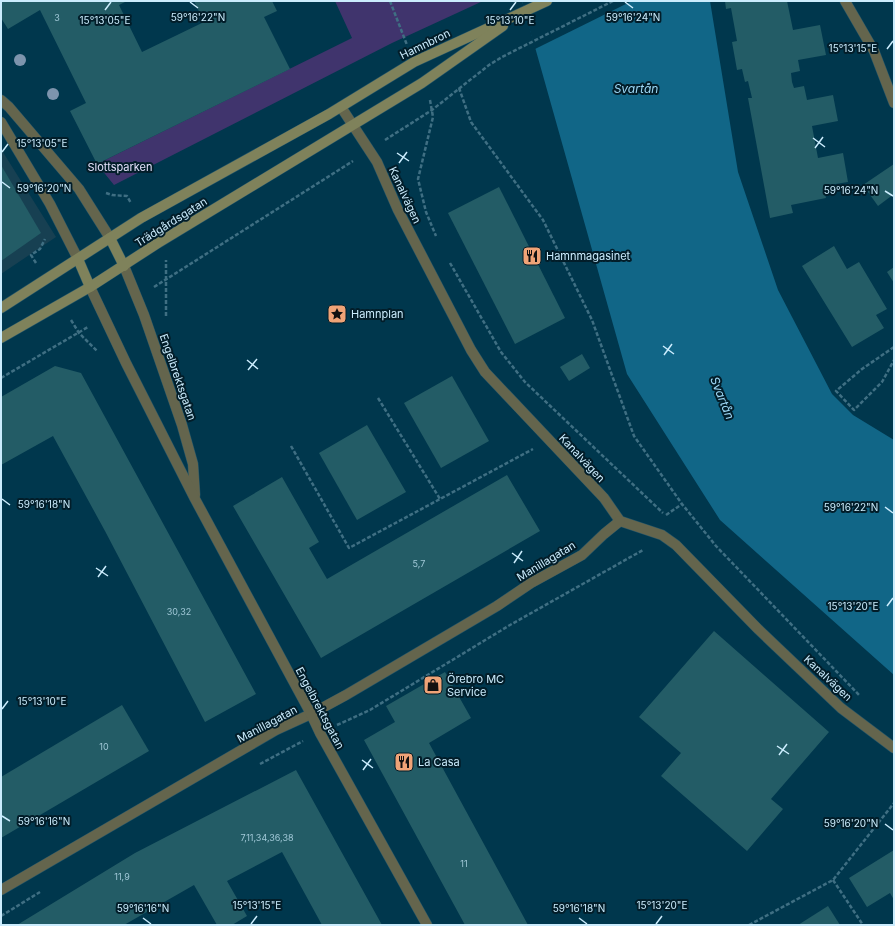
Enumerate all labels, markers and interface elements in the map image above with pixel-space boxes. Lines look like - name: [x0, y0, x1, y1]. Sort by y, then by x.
- text: 59°16'22"N: [171, 11, 225, 23]
- text: 59°16'24"N: [606, 11, 660, 23]
- house number: 3: [54, 12, 60, 23]
- text: 15°13'05"E: [79, 14, 131, 26]
- text: 15°13'10"E: [486, 14, 535, 26]
- street label: Hamnbron: [398, 26, 452, 62]
- text: 15°13'15"E: [829, 42, 877, 54]
- water label: Svartån: [614, 81, 658, 96]
- text: 15°13'05"E: [16, 137, 68, 149]
- park label: Slottsparken: [88, 160, 152, 174]
- street label: Kanalvägen: [386, 164, 424, 226]
- text: 59°16'20"N: [17, 182, 71, 194]
- text: 59°16'24"N: [824, 184, 878, 196]
- street label: Trädgårdsgatan: [132, 194, 210, 250]
- restaurant icon: Hamnmagasinet: [521, 245, 543, 267]
- place label: Hamnmagasinet: [546, 249, 631, 263]
- place icon: Hamnplan: [326, 303, 348, 325]
- place label: Hamnplan: [351, 307, 404, 321]
- street label: Engelbrektsgatan: [157, 332, 199, 422]
- water label: Svartån: [707, 374, 738, 421]
- street label: Kanalvägen: [556, 431, 608, 485]
- text: 59°16'18"N: [18, 498, 70, 510]
- text: 59°16'22"N: [824, 501, 878, 513]
- street label: Manillagatan: [514, 538, 578, 584]
- house number: 5,7: [413, 558, 425, 569]
- text: 15°13'20"E: [827, 600, 879, 612]
- house number: 30,32: [167, 606, 191, 617]
- street label: Kanalvägen: [801, 652, 855, 704]
- street label: Engelbrektsgatan: [293, 665, 347, 751]
- place label: Örebro MC Service: [447, 672, 504, 699]
- shop icon: Örebro MC Service: [422, 674, 444, 696]
- text: 15°13'10"E: [18, 695, 67, 707]
- street label: Manillagatan: [235, 702, 299, 746]
- house number: 10: [99, 741, 109, 752]
- restaurant icon: La Casa: [393, 751, 415, 773]
- place label: La Casa: [418, 755, 460, 769]
- text: 59°16'16"N: [18, 815, 70, 827]
- text: 59°16'20"N: [824, 817, 878, 829]
- house number: 7,11,34,36,38: [240, 832, 294, 843]
- house number: 11: [460, 858, 468, 869]
- house number: 11,9: [114, 871, 130, 882]
- text: 15°13'15"E: [233, 899, 281, 911]
- text: 15°13'20"E: [636, 899, 688, 911]
- text: 59°16'16"N: [117, 902, 169, 914]
- text: 59°16'18"N: [553, 902, 605, 914]

